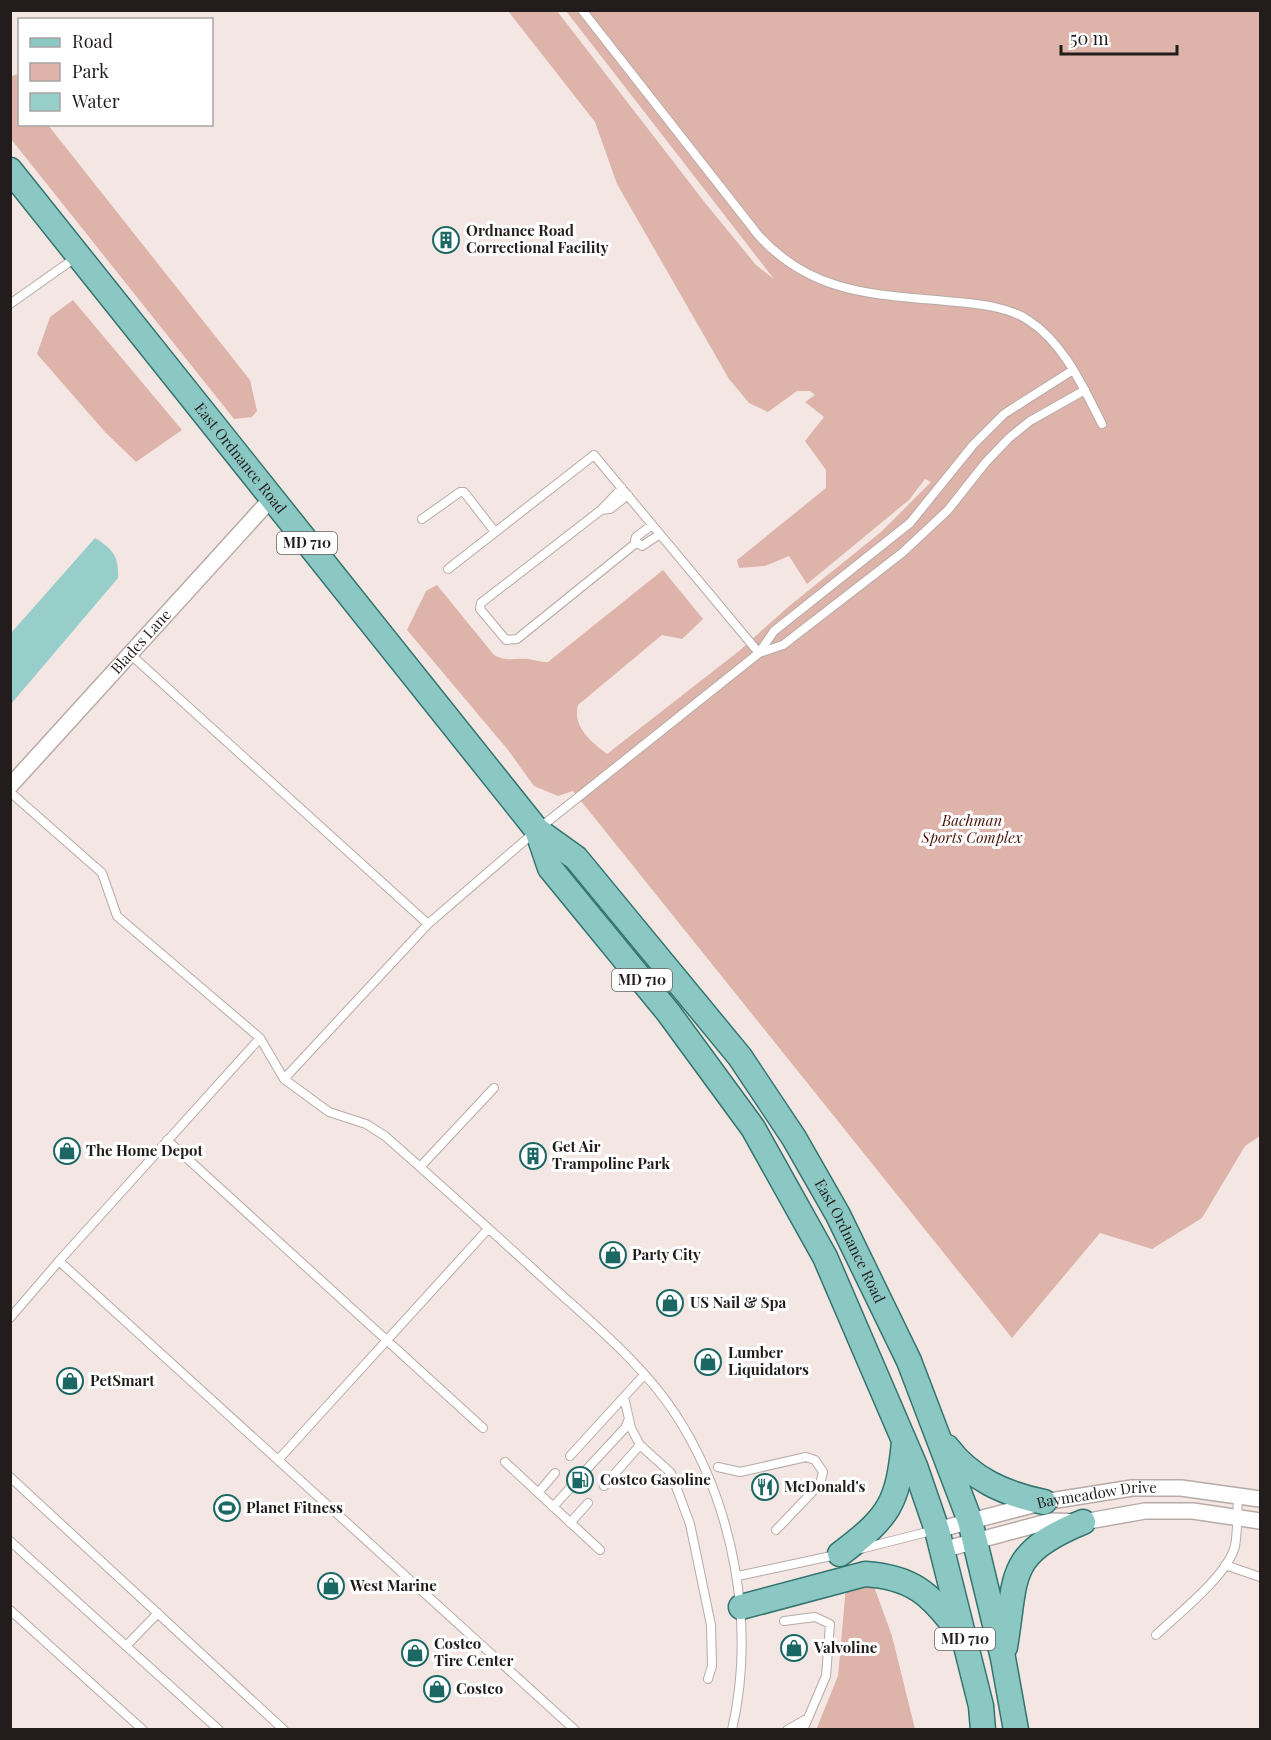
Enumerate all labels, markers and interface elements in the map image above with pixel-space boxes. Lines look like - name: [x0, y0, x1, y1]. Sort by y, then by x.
- legend: [18, 18, 213, 126]
- scale bar: [1061, 18, 1176, 56]
- text: 50 m: [1070, 26, 1109, 50]
- text: Road: [72, 29, 113, 53]
- text: Park: [72, 59, 109, 83]
- text: Water: [71, 89, 120, 113]
- place label: Ordnance Road Correctional Facility: [466, 220, 609, 257]
- building icon: Ordnance Road Correctional Facility: [431, 225, 461, 255]
- street label: East Ordnance Road: [191, 398, 292, 518]
- road number: MD 710: [277, 532, 337, 554]
- street label: Blades Lane: [106, 604, 175, 678]
- park label: Bachman Sports Complex: [921, 810, 1023, 847]
- road number: MD 710: [612, 969, 672, 991]
- shop icon: The Home Depot: [52, 1136, 82, 1166]
- place label: Get Air Trampoline Park: [552, 1136, 670, 1173]
- place label: The Home Depot: [86, 1140, 204, 1160]
- building icon: Get Air Trampoline Park: [518, 1141, 548, 1171]
- street label: East Ordnance Road: [810, 1175, 890, 1306]
- shop icon: Party City: [598, 1240, 628, 1270]
- place label: Party City: [632, 1244, 701, 1264]
- shop icon: US Nail & Spa: [655, 1288, 685, 1318]
- place label: US Nail & Spa: [690, 1292, 787, 1312]
- place label: Lumber Liquidators: [728, 1342, 809, 1379]
- shop icon: Lumber Liquidators: [693, 1347, 723, 1377]
- shop icon: PetSmart: [55, 1366, 85, 1396]
- place label: PetSmart: [90, 1370, 155, 1390]
- fuel station icon: Costco Gasoline: [565, 1465, 595, 1495]
- place label: Costco Gasoline: [600, 1469, 711, 1489]
- restaurant icon: McDonald's: [750, 1472, 780, 1502]
- place label: McDonald's: [784, 1476, 866, 1496]
- street label: Baymeadow Drive: [1034, 1477, 1157, 1513]
- sports icon: Planet Fitness: [212, 1493, 242, 1523]
- place label: Planet Fitness: [246, 1497, 343, 1517]
- shop icon: West Marine: [316, 1571, 346, 1601]
- place label: West Marine: [349, 1575, 437, 1595]
- road number: MD 710: [935, 1628, 995, 1650]
- place label: Costco Tire Center: [434, 1633, 514, 1670]
- shop icon: Valvoline: [779, 1633, 809, 1663]
- place label: Valvoline: [813, 1637, 878, 1657]
- shop icon: Costco Tire Center: [400, 1638, 430, 1668]
- shop icon: Costco: [422, 1674, 452, 1704]
- place label: Costco: [456, 1678, 503, 1698]

